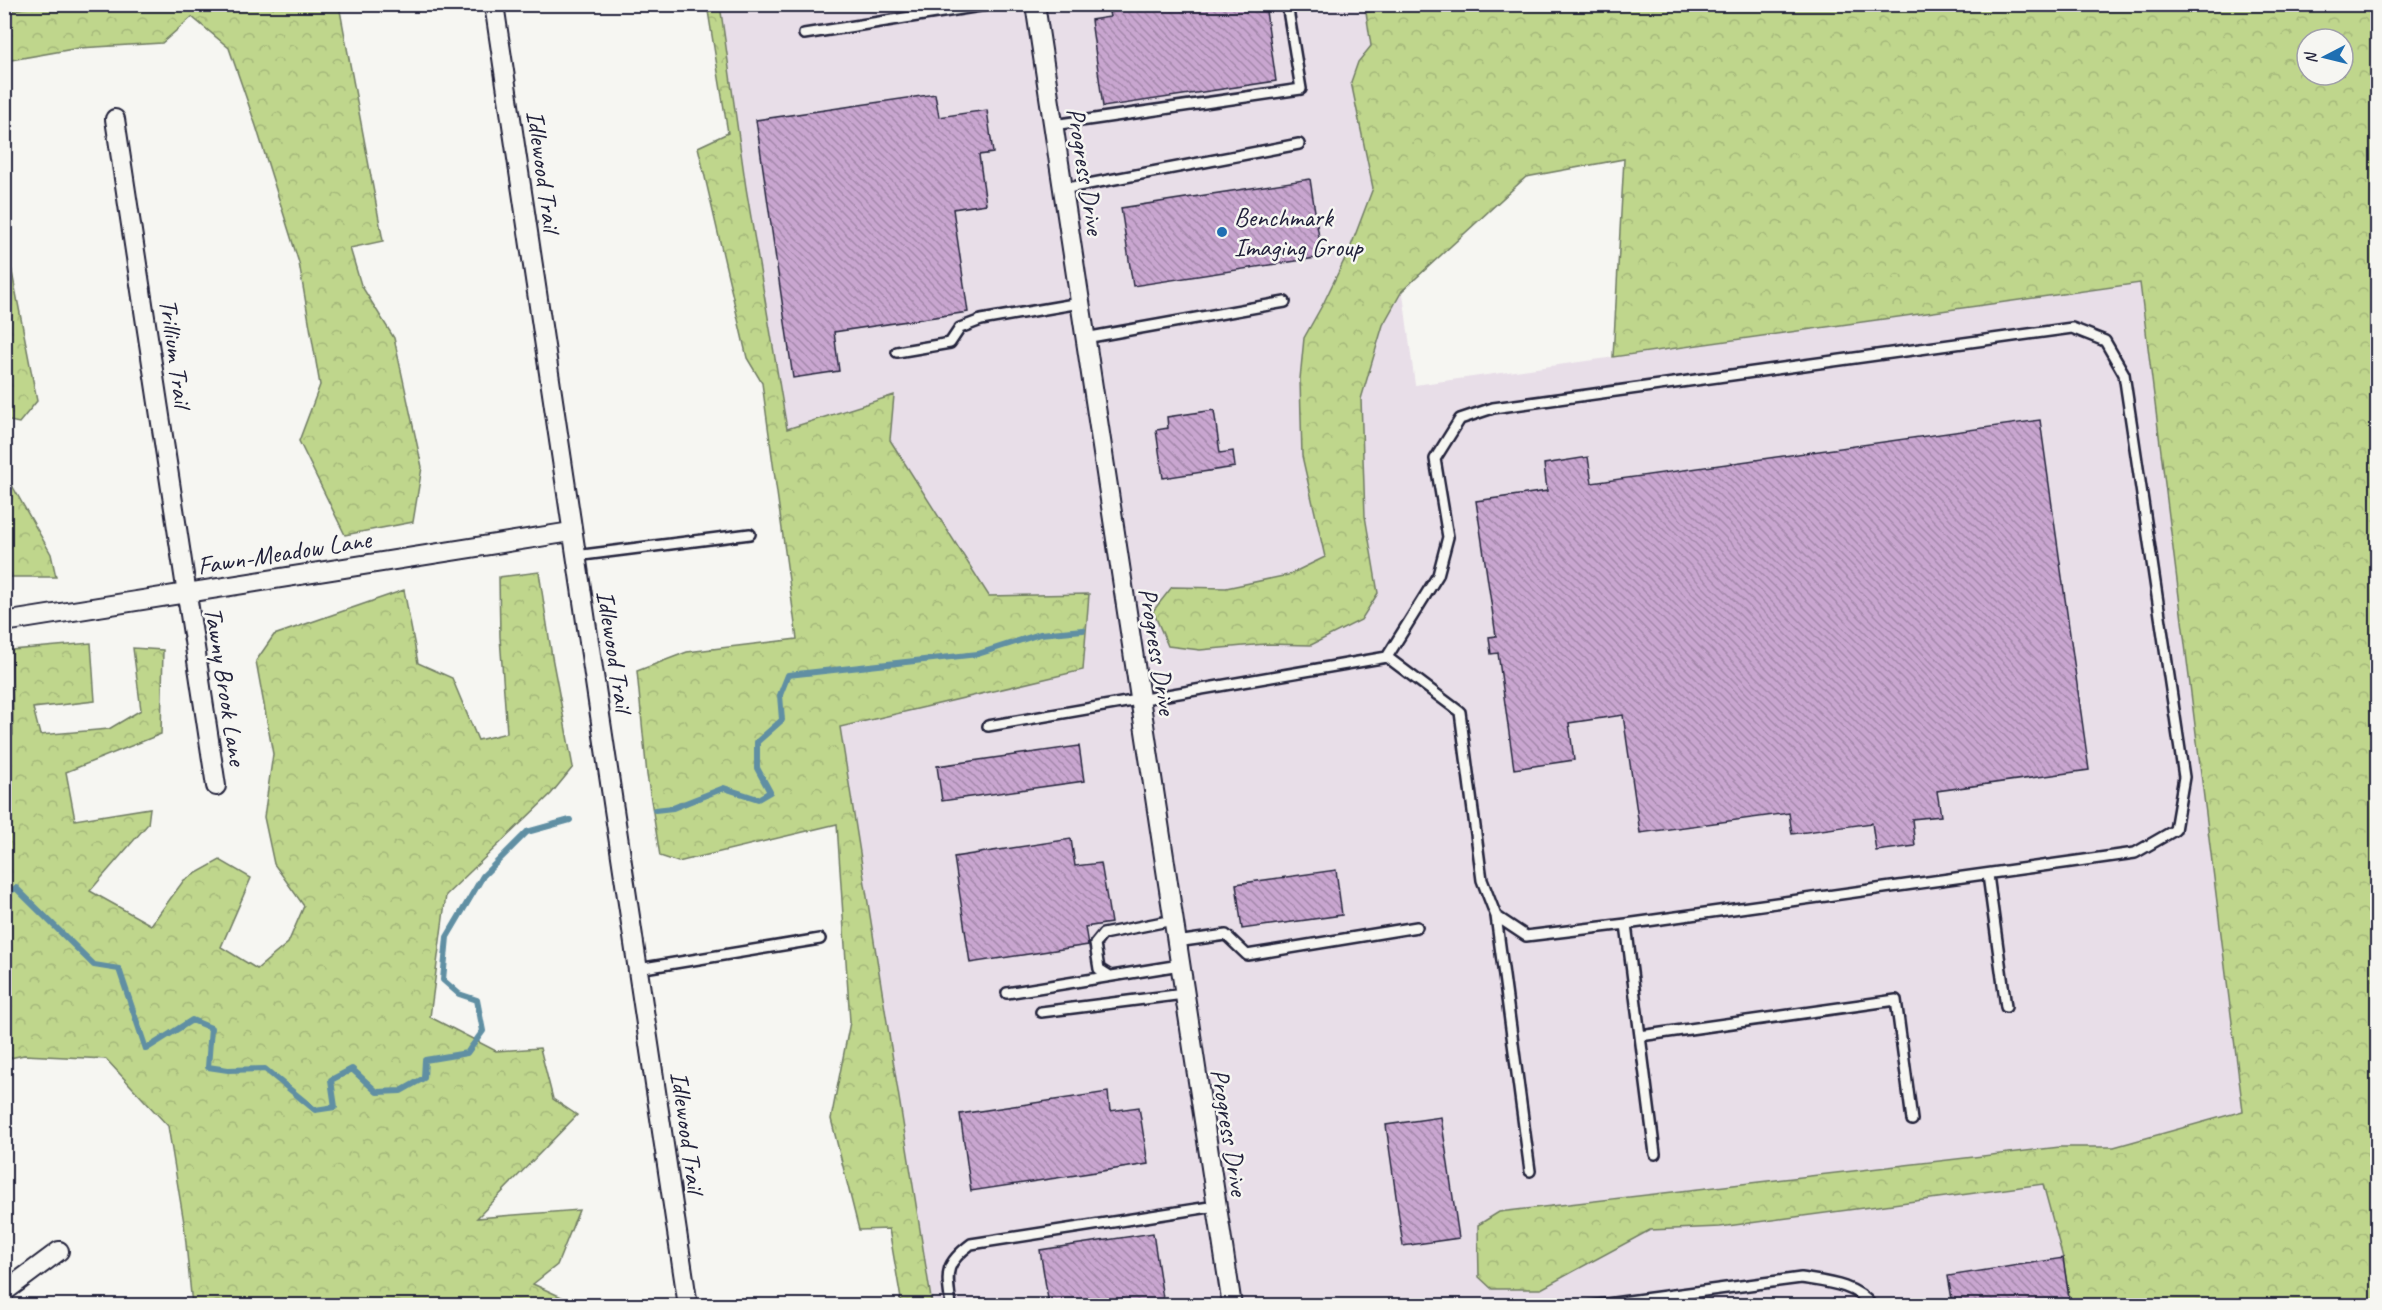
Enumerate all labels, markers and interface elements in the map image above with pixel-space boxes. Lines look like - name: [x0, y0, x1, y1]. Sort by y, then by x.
- north arrow: [2295, 27, 2355, 87]
- text: N: [2300, 50, 2322, 65]
- street label: Progress Drive: [1059, 105, 1112, 239]
- street label: Idlewood Trail: [519, 108, 569, 238]
- place label: Benchmark Imaging Group: [1234, 201, 1364, 264]
- marker: Benchmark Imaging Group: [1215, 225, 1229, 239]
- street label: Trillium Trail: [152, 297, 200, 414]
- street label: Fawn-Meadow Lane: [195, 522, 375, 582]
- street label: Progress Drive: [1131, 585, 1184, 719]
- street label: Idlewood Trail: [589, 588, 641, 718]
- street label: Tawny Brook Lane: [197, 605, 255, 770]
- street label: Progress Drive: [1203, 1066, 1256, 1200]
- street label: Idlewood Trail: [663, 1069, 713, 1199]

